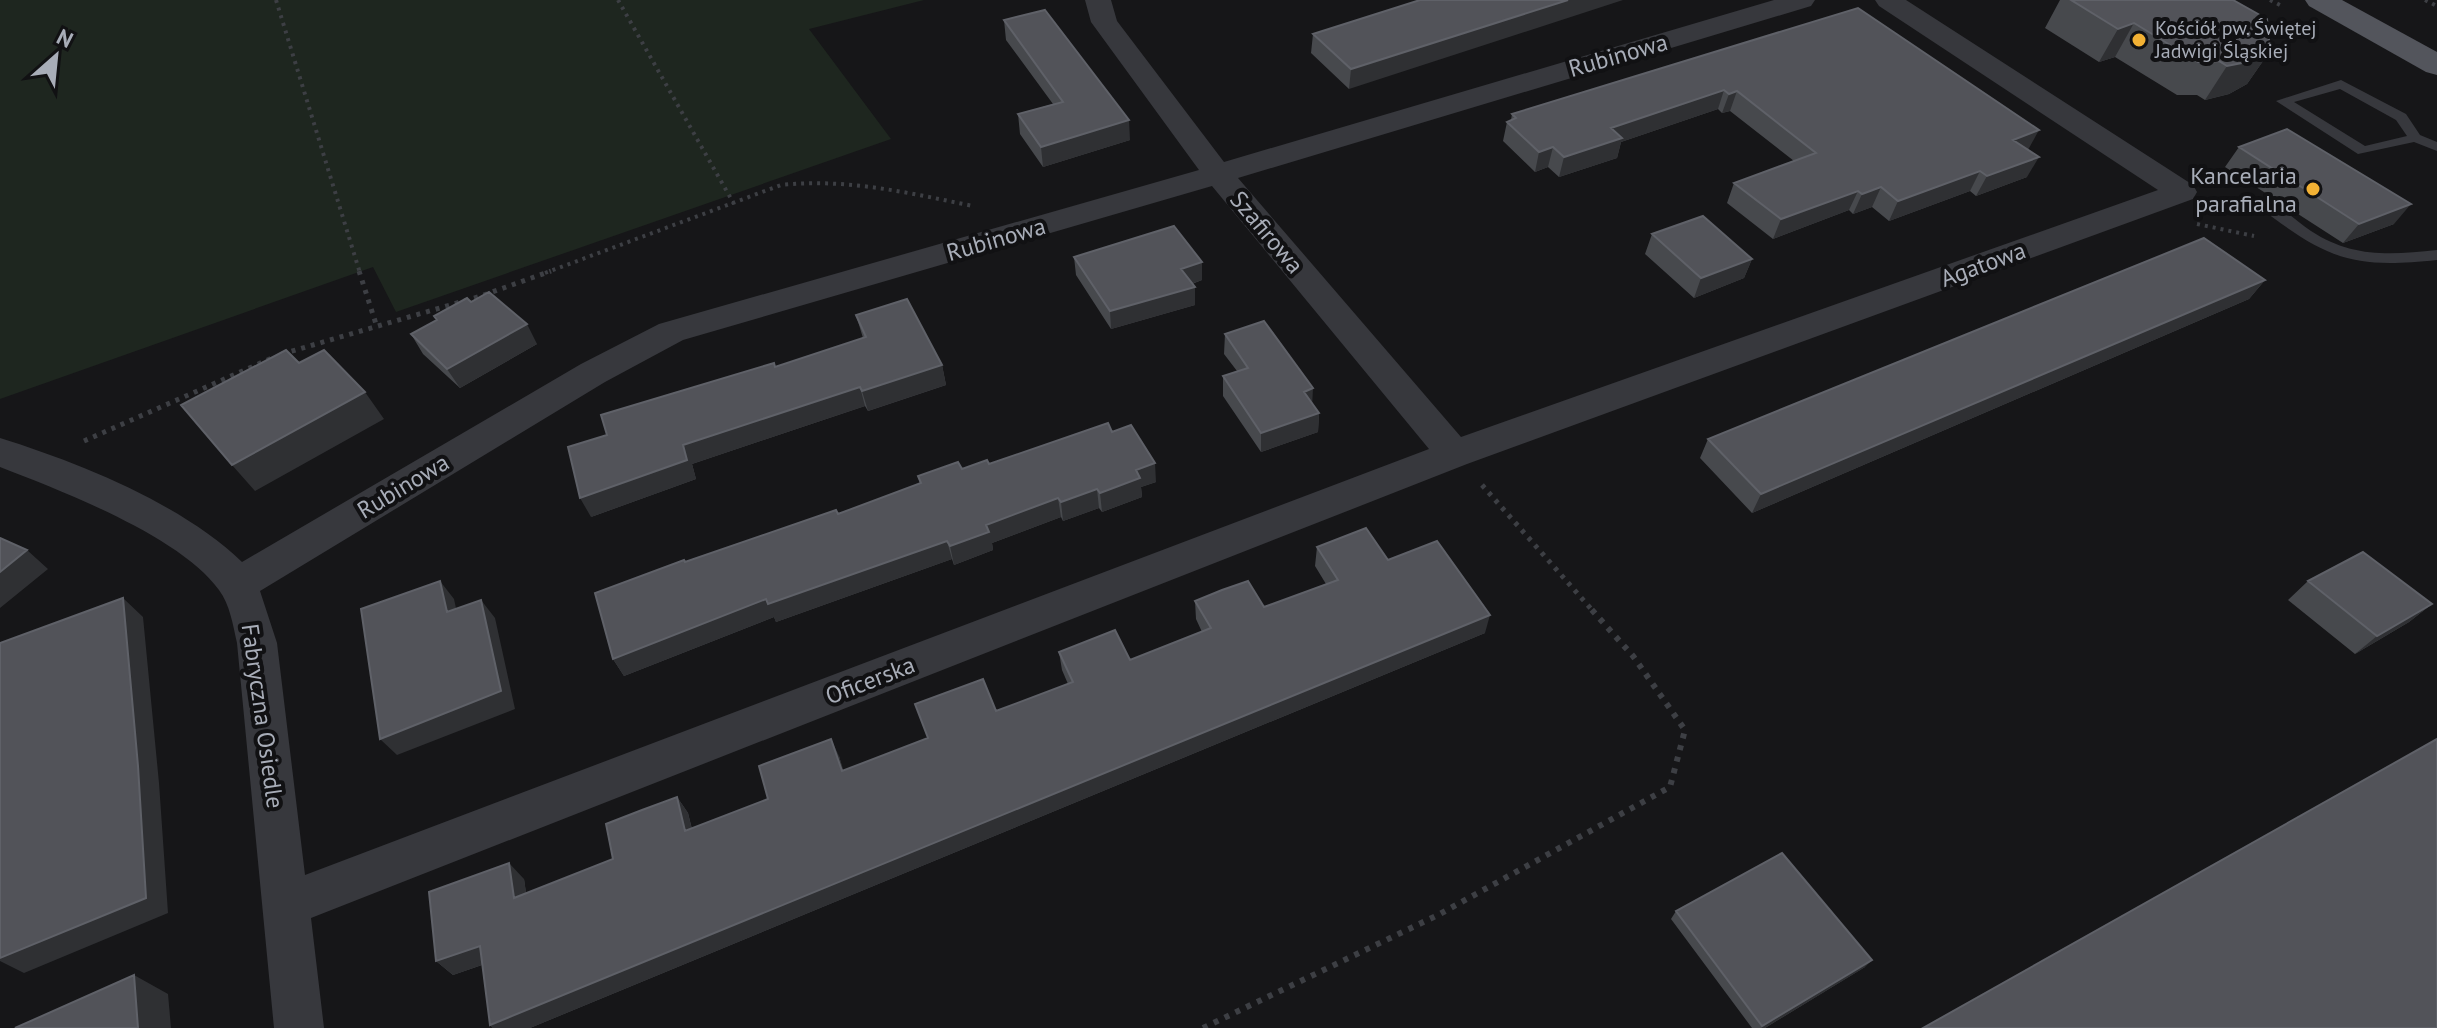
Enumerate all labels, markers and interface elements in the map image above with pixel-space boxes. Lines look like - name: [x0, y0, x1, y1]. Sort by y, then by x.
- place label: Kościół pw. Świętej Jadwigi Śląskiej: [2154, 15, 2317, 64]
- north arrow: [16, 16, 96, 96]
- text: N: [52, 22, 78, 54]
- street label: Rubinowa: [1565, 26, 1671, 84]
- marker: Kościół pw. Świętej Jadwigi Śląskiej: [2130, 31, 2148, 49]
- place label: Kancelaria parafialna: [2190, 160, 2297, 219]
- marker: Kancelaria parafialna: [2304, 180, 2322, 198]
- street label: Szafirowa: [1223, 184, 1311, 280]
- street label: Rubinowa: [943, 210, 1049, 268]
- street label: Agatowa: [1936, 234, 2030, 294]
- street label: Rubinowa: [351, 447, 455, 525]
- street label: Fabryczna Osiedle: [235, 622, 291, 810]
- street label: Oficerska: [821, 649, 919, 711]

